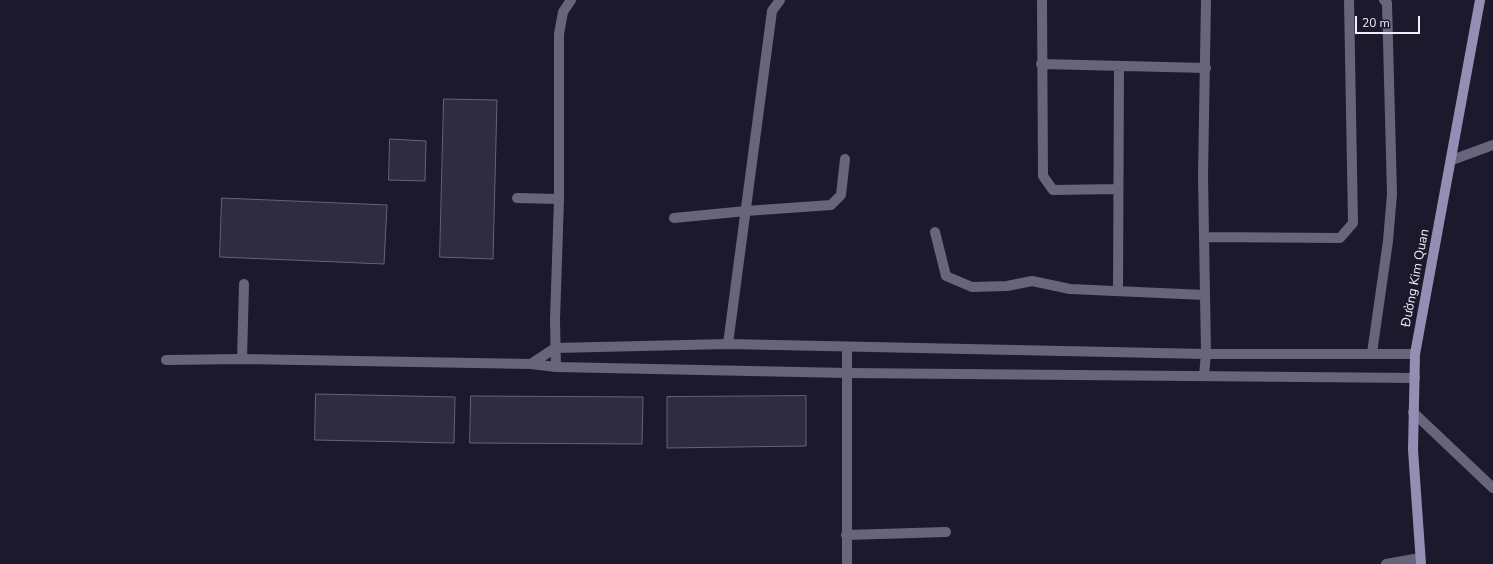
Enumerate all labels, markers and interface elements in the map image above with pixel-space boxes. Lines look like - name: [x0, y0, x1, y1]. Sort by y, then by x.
- scale bar: [1357, 8, 1422, 34]
- text: 20 m: [1362, 15, 1390, 31]
- street label: Đường Kim Quan: [1399, 228, 1433, 328]

